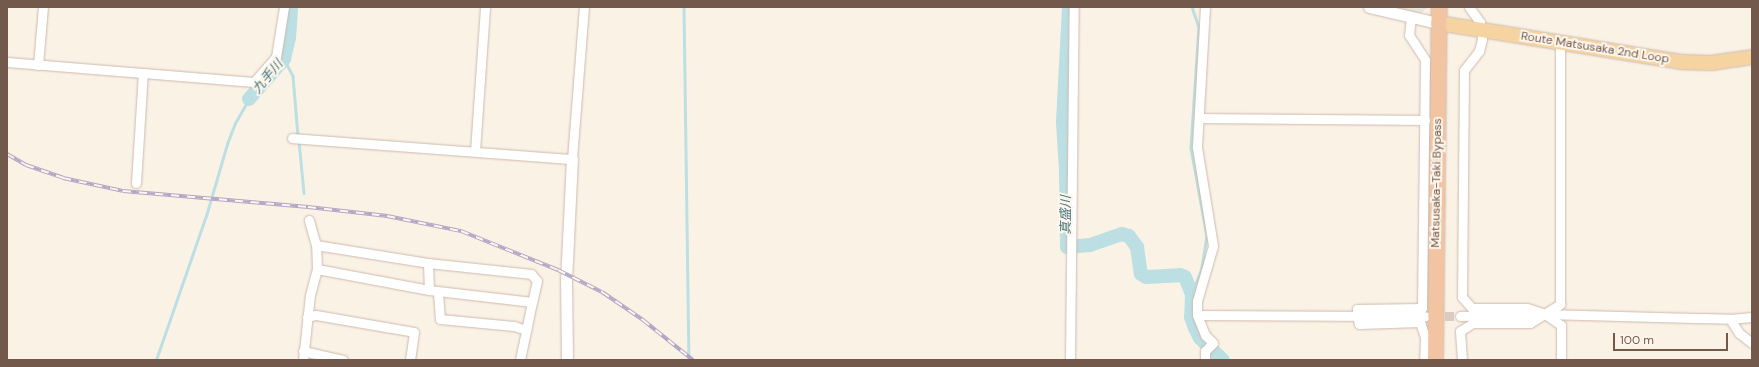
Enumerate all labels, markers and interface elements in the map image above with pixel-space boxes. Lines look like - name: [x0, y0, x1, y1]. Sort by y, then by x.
- street label: Route Matsusaka 2nd Loop: [1520, 29, 1670, 67]
- water label: 九手川: [249, 57, 287, 97]
- street label: Matsusaka-Taki Bypass: [1429, 118, 1445, 248]
- water label: 真盛川: [1058, 196, 1074, 234]
- scale bar: [1615, 325, 1730, 351]
- text: 100 m: [1620, 332, 1654, 348]

